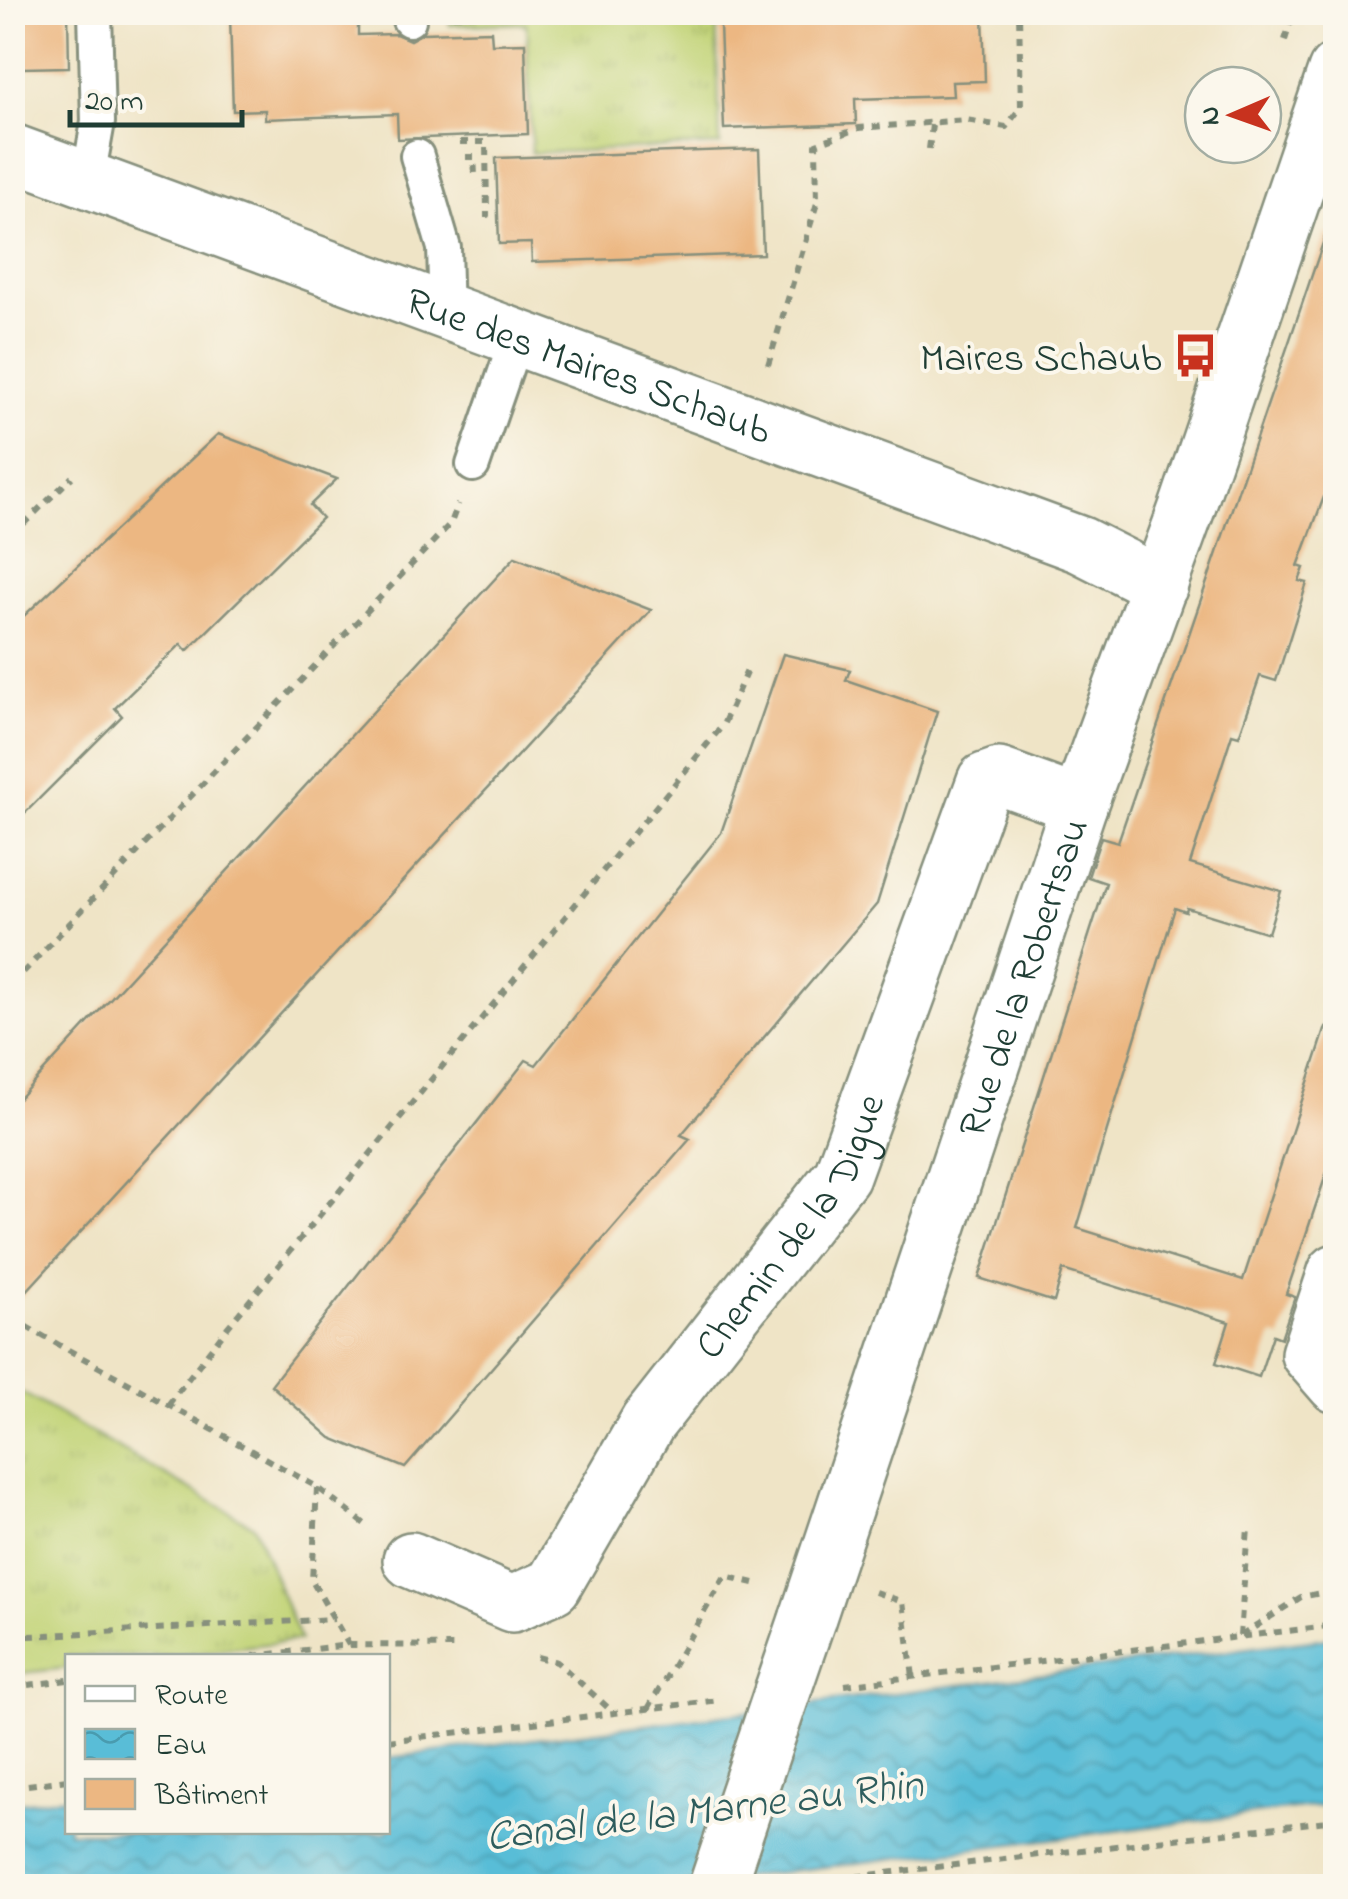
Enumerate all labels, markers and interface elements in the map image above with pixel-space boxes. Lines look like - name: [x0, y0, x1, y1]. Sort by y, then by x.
- scale bar: [70, 65, 242, 127]
- north arrow: [1183, 65, 1283, 165]
- text: 20 m: [85, 81, 144, 125]
- text: N: [1191, 106, 1232, 126]
- street label: Rue des Maires Schaub: [397, 274, 779, 463]
- place label: Maires Schaub: [920, 331, 1162, 390]
- bus stop icon: Maires Schaub: [1171, 332, 1219, 380]
- street label: Rue de la Robertsau: [945, 811, 1107, 1146]
- street label: Chemin de la Digue: [683, 1087, 903, 1374]
- legend: [65, 1654, 390, 1834]
- text: Route: [155, 1675, 228, 1719]
- text: Eau: [155, 1725, 206, 1769]
- water label: Canal de la Marne au Rhin: [483, 1755, 928, 1870]
- text: Bâtiment: [154, 1775, 268, 1819]

